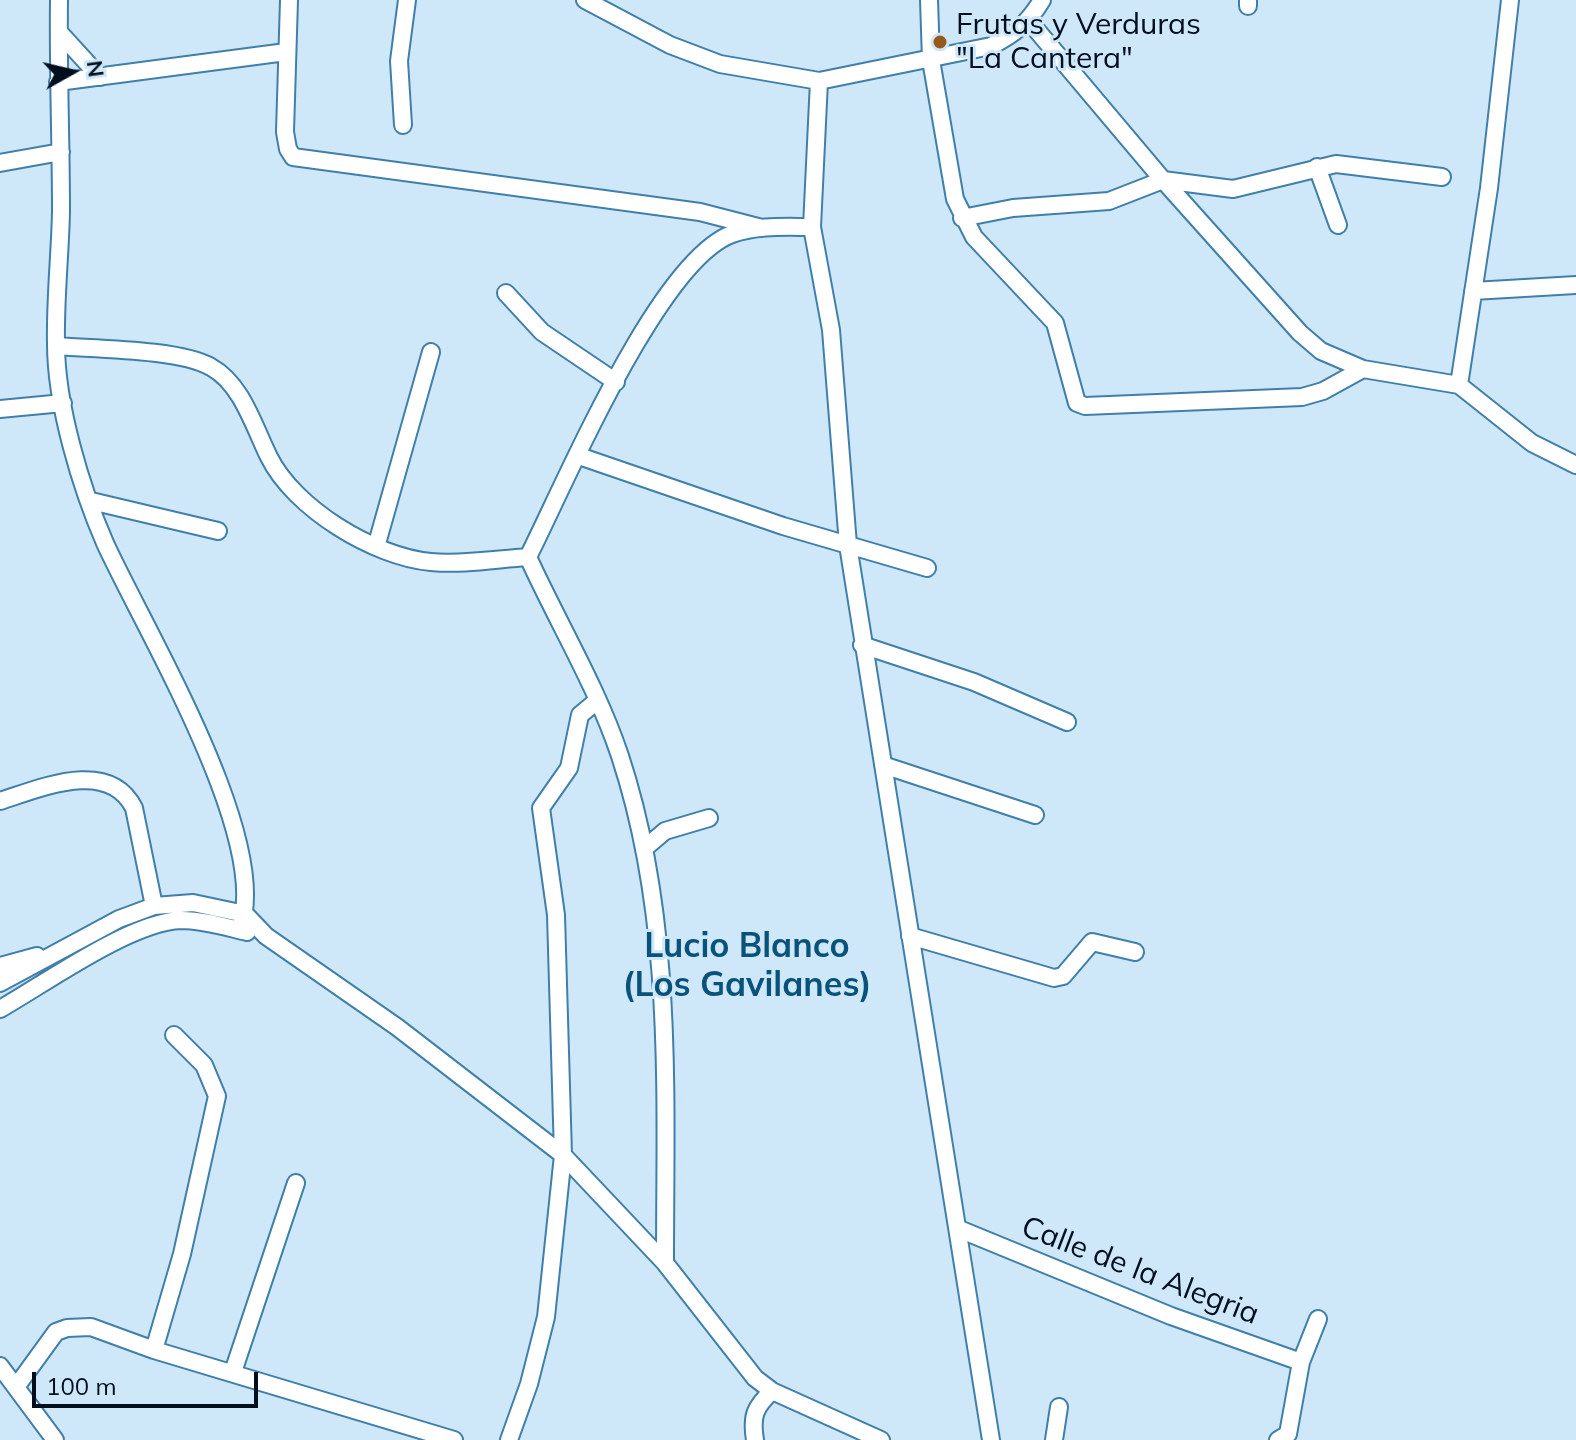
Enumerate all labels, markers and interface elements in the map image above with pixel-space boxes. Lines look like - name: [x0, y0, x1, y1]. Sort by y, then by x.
- place label: Frutas y Verduras "La Cantera": [956, 7, 1201, 78]
- north arrow: [32, 32, 112, 112]
- marker: Frutas y Verduras "La Cantera": [931, 33, 949, 51]
- text: N: [81, 58, 111, 79]
- district label: Lucio Blanco (Los Gavilanes): [622, 927, 872, 1006]
- street label: Calle de la Alegria: [1016, 1209, 1264, 1333]
- scale bar: [36, 1356, 262, 1406]
- text: 100 m: [46, 1371, 117, 1401]

